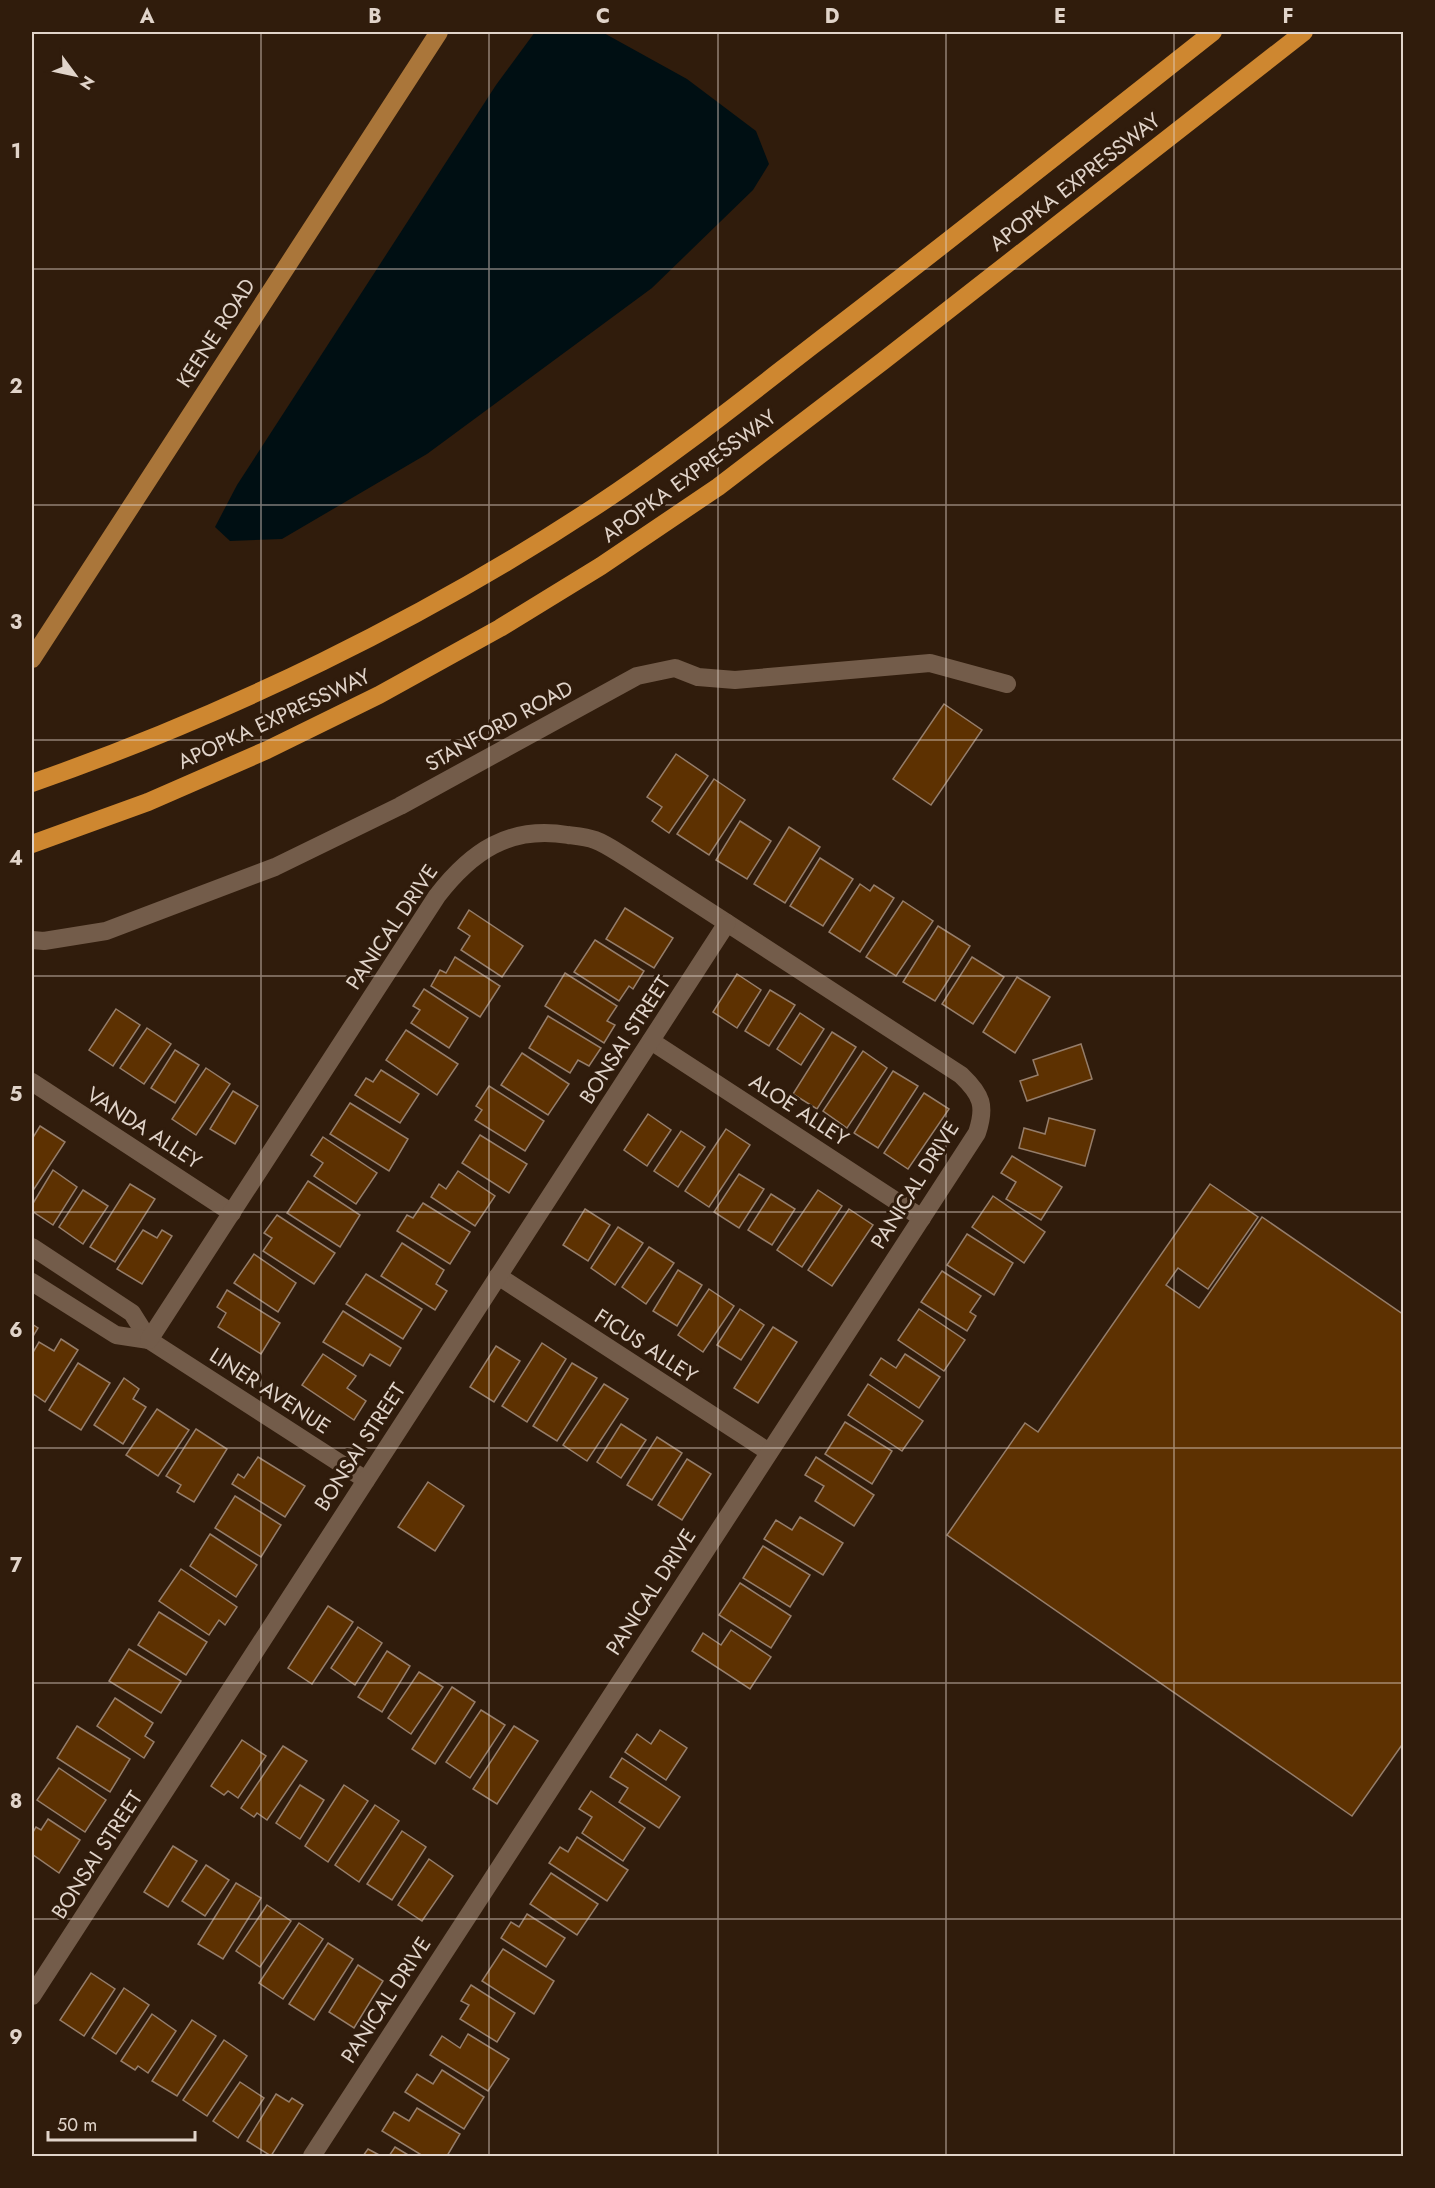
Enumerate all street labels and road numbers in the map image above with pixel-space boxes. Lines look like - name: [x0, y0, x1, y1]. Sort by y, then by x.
- street label: APOPKA EXPRESSWAY: [983, 106, 1167, 258]
- street label: KEENE ROAD: [169, 272, 263, 394]
- street label: APOPKA EXPRESSWAY: [595, 402, 783, 550]
- street label: APOPKA EXPRESSWAY: [173, 661, 375, 777]
- street label: STANFORD ROAD: [420, 673, 578, 779]
- street label: PANICAL DRIVE: [339, 858, 445, 996]
- street label: BONSAI STREET: [572, 970, 678, 1110]
- street label: ALOE ALLEY: [743, 1067, 855, 1154]
- street label: VANDA ALLEY: [81, 1080, 208, 1177]
- street label: PANICAL DRIVE: [864, 1115, 966, 1255]
- street label: FICUS ALLEY: [589, 1302, 703, 1391]
- street label: LINER AVENUE: [204, 1341, 336, 1441]
- street label: BONSAI STREET: [307, 1377, 413, 1517]
- street label: PANICAL DRIVE: [599, 1523, 703, 1661]
- street label: BONSAI STREET: [44, 1785, 150, 1925]
- street label: PANICAL DRIVE: [334, 1931, 438, 2069]

